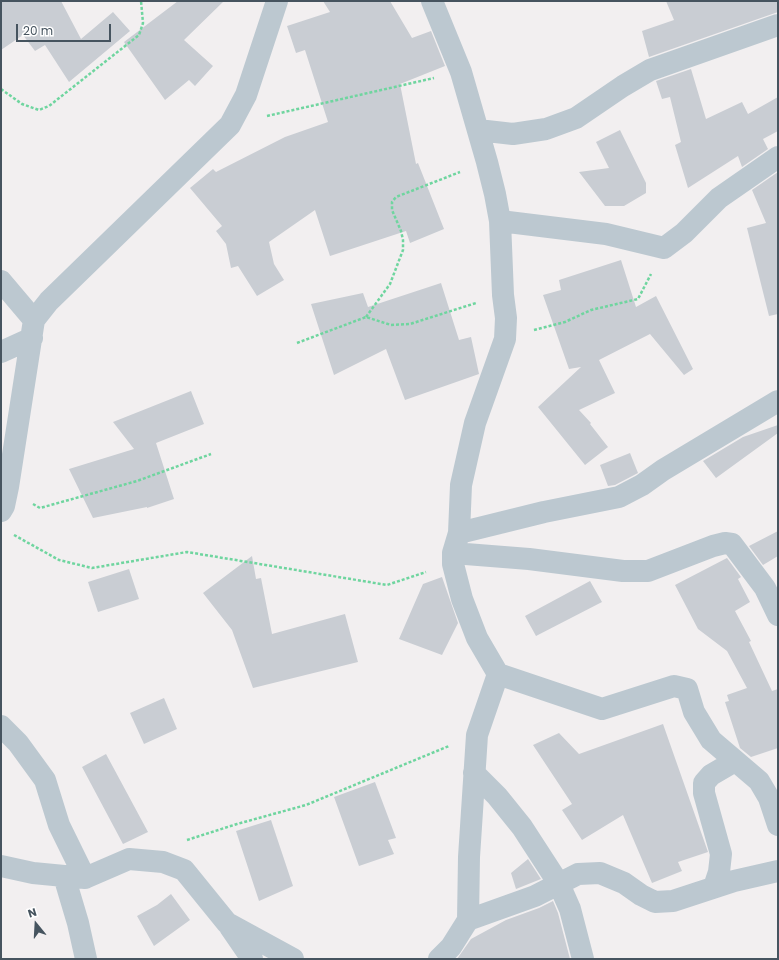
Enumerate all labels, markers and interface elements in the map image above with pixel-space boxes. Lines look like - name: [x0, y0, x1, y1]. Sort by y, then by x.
- scale bar: [18, 16, 113, 42]
- text: 20 m: [23, 22, 53, 39]
- north arrow: [16, 904, 56, 944]
- text: N: [26, 904, 39, 921]

